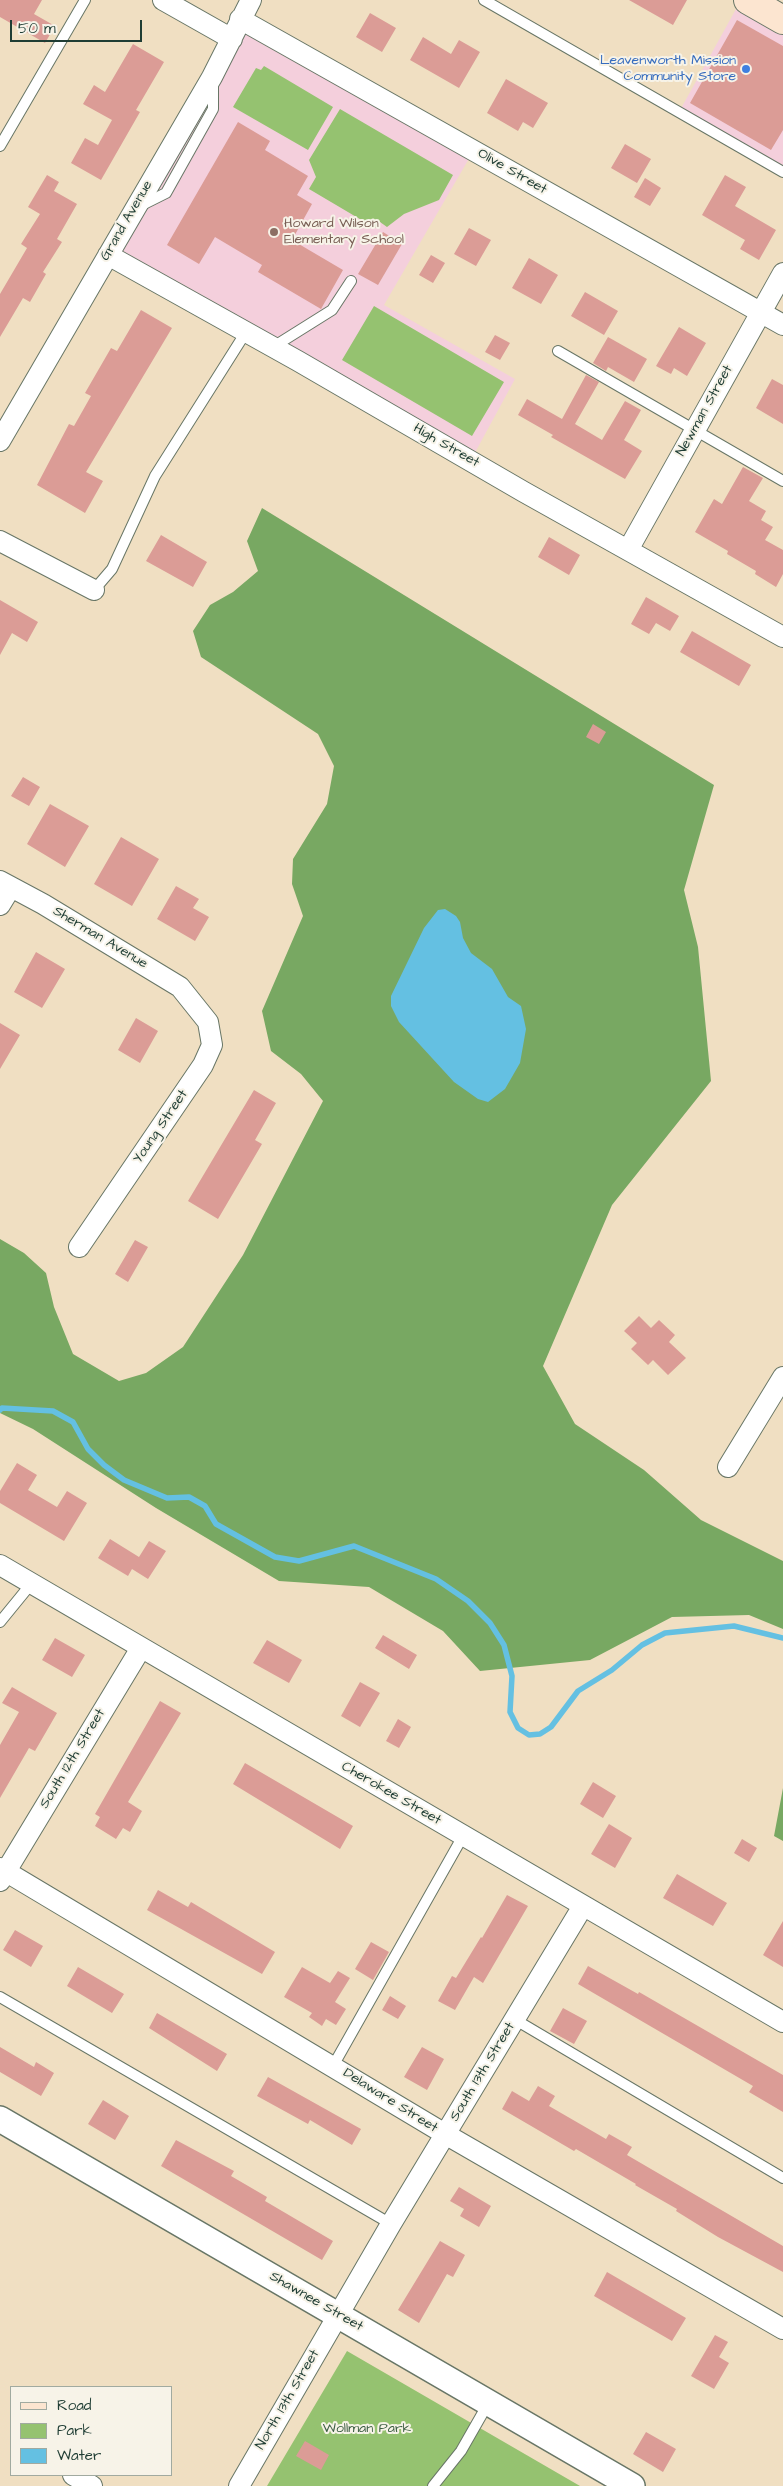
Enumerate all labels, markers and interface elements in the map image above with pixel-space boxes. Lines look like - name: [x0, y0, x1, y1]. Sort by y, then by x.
- scale bar: [12, 10, 145, 42]
- text: 50 m: [18, 18, 56, 39]
- place label: Leavenworth Mission Community Store: [600, 53, 736, 85]
- marker: Leavenworth Mission Community Store: [740, 63, 752, 75]
- street label: Olive Street: [474, 145, 550, 199]
- street label: Grand Avenue: [97, 178, 157, 264]
- place label: Howard Wilson Elementary School: [284, 216, 404, 248]
- marker: Howard Wilson Elementary School: [268, 226, 280, 238]
- street label: Newman Street: [673, 363, 737, 459]
- street label: High Street: [410, 420, 482, 472]
- street label: Sherman Avenue: [50, 903, 150, 973]
- street label: Young Street: [130, 1087, 192, 1167]
- street label: South 12th Street: [37, 1706, 109, 1812]
- street label: Cherokee Street: [338, 1759, 444, 1829]
- street label: South 13th Street: [447, 2019, 519, 2125]
- street label: Delaware Street: [340, 2065, 440, 2137]
- street label: Shawnee Street: [266, 2268, 366, 2336]
- street label: North 13th Street: [253, 2347, 323, 2453]
- legend: [10, 2386, 172, 2476]
- text: Road: [57, 2395, 91, 2416]
- text: Park: [57, 2420, 92, 2441]
- park label: Wollman Park: [323, 2421, 411, 2437]
- text: Water: [57, 2445, 101, 2466]

